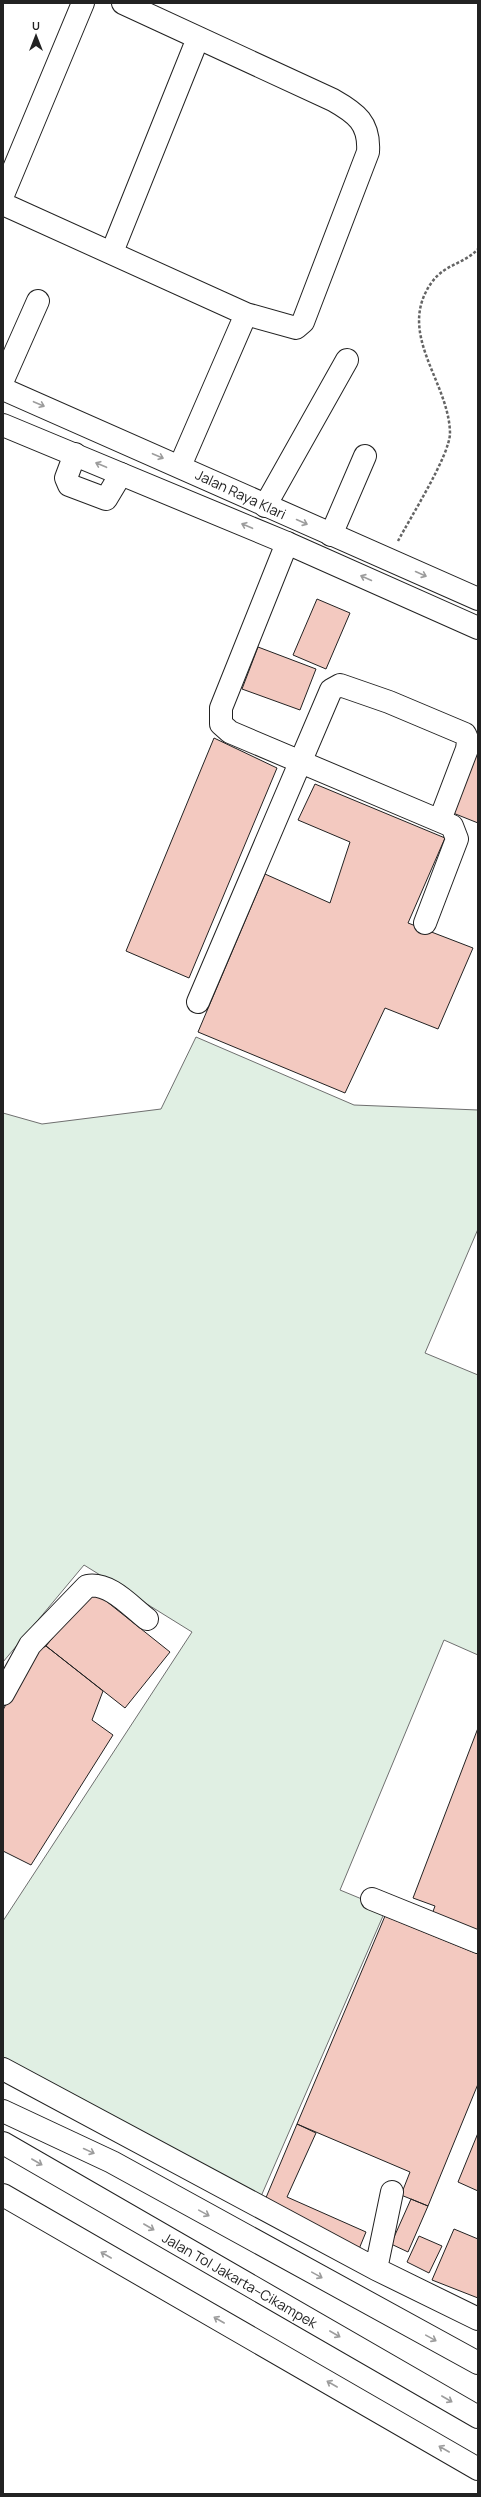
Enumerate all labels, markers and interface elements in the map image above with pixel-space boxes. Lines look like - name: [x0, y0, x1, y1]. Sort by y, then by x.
- north arrow: [16, 16, 56, 56]
- text: U: [32, 18, 40, 33]
- one-way arrow: [32, 401, 44, 409]
- one-way arrow: [152, 453, 164, 460]
- one-way arrow: [95, 461, 107, 469]
- street label: Jalan Raya Klari: [193, 465, 289, 523]
- one-way arrow: [295, 518, 307, 526]
- one-way arrow: [241, 522, 253, 530]
- one-way arrow: [414, 571, 426, 578]
- one-way arrow: [360, 574, 372, 581]
- one-way arrow: [83, 2148, 95, 2155]
- one-way arrow: [31, 2159, 43, 2167]
- one-way arrow: [197, 2209, 209, 2217]
- one-way arrow: [143, 2224, 155, 2232]
- street label: Jalan Tol Jakarta–Cikampek: [159, 2228, 322, 2333]
- one-way arrow: [100, 2250, 112, 2258]
- one-way arrow: [311, 2272, 323, 2280]
- one-way arrow: [213, 2315, 225, 2323]
- one-way arrow: [329, 2331, 341, 2339]
- one-way arrow: [425, 2334, 437, 2342]
- one-way arrow: [326, 2380, 338, 2388]
- one-way arrow: [441, 2396, 453, 2404]
- one-way arrow: [438, 2445, 450, 2453]

